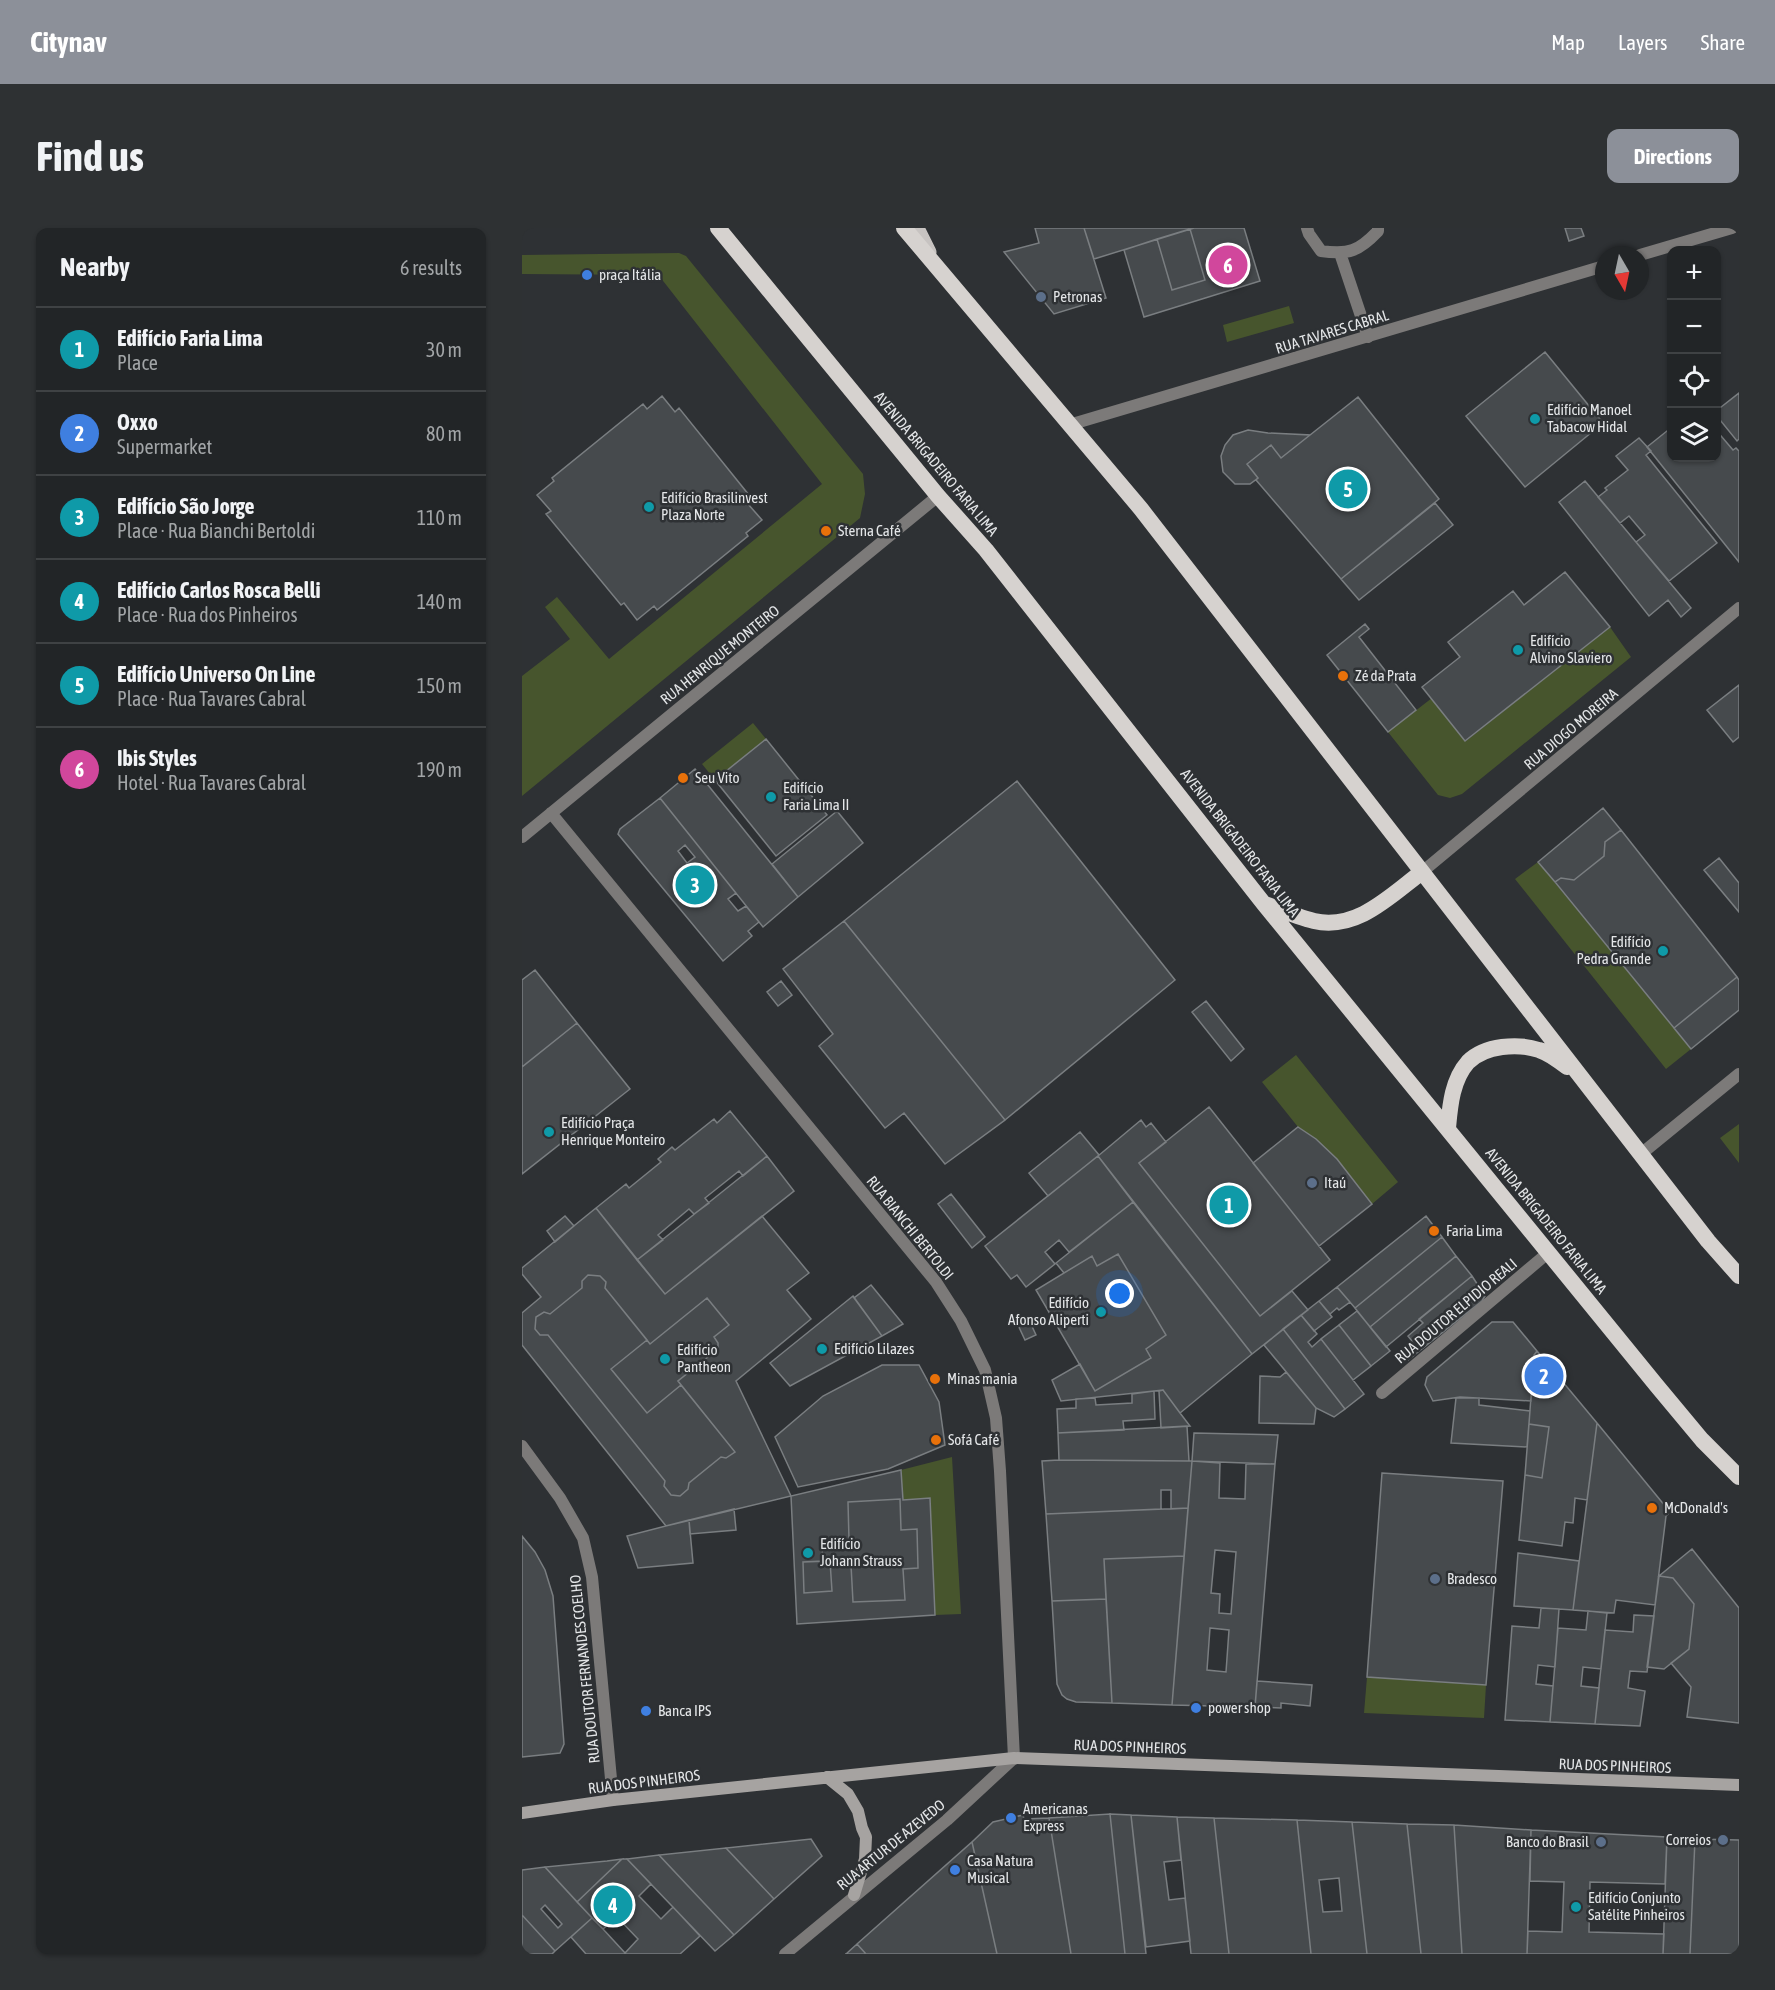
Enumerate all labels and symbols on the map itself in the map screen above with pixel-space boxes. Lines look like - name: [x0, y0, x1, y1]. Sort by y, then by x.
- pin: 6: [1208, 243, 1248, 288]
- north arrow: [1595, 246, 1649, 300]
- place label: praça Itália: [599, 266, 661, 283]
- marker: praça Itália: [580, 268, 594, 282]
- place label: Petronas: [1053, 288, 1102, 305]
- marker: Petronas: [1034, 290, 1048, 304]
- street label: RUA TAVARES CABRAL: [1273, 306, 1391, 357]
- street label: AVENIDA BRIGADEIRO FARIA LIMA: [871, 388, 1002, 540]
- place label: Edifício Manoel Tabacow Hidal: [1547, 401, 1632, 435]
- marker: Edifício Manoel Tabacow Hidal: [1528, 412, 1542, 426]
- pin: 5: [1328, 466, 1368, 512]
- place label: Edifício Brasilinvest Plaza Norte: [661, 489, 768, 523]
- marker: Edifício Brasilinvest Plaza Norte: [642, 500, 656, 514]
- place label: Sterna Café: [838, 522, 901, 539]
- marker: Sterna Café: [819, 524, 833, 538]
- street label: RUA HENRIQUE MONTEIRO: [657, 601, 783, 708]
- place label: Edifício Alvino Slaviero: [1530, 632, 1612, 666]
- marker: Edifício Alvino Slaviero: [1511, 643, 1525, 657]
- place label: Zé da Prata: [1355, 667, 1417, 684]
- marker: Zé da Prata: [1336, 669, 1350, 683]
- street label: RUA DIOGO MOREIRA: [1520, 684, 1621, 773]
- street label: AVENIDA BRIGADEIRO FARIA LIMA: [1177, 765, 1304, 920]
- place label: Seu Vito: [695, 769, 739, 786]
- marker: Seu Vito: [676, 771, 690, 785]
- place label: Edifício Faria Lima II: [783, 779, 849, 813]
- marker: Edifício Faria Lima II: [764, 790, 778, 804]
- pin: 3: [676, 862, 714, 908]
- place label: Edifício Pedra Grande: [1577, 933, 1651, 967]
- marker: Edifício Pedra Grande: [1656, 944, 1670, 958]
- place label: Edifício Praça Henrique Monteiro: [561, 1114, 665, 1148]
- marker: Edifício Praça Henrique Monteiro: [542, 1125, 556, 1139]
- street label: AVENIDA BRIGADEIRO FARIA LIMA: [1482, 1144, 1611, 1298]
- street label: RUA BIANCHI BERTOLDI: [863, 1172, 957, 1283]
- place label: Itaú: [1324, 1174, 1346, 1191]
- marker: Itaú: [1305, 1176, 1319, 1190]
- pin: 1: [1210, 1182, 1248, 1228]
- place label: Faria Lima: [1446, 1222, 1503, 1239]
- marker: Faria Lima: [1427, 1224, 1441, 1238]
- street label: RUA DOUTOR ELPIDIO REALI: [1391, 1255, 1520, 1367]
- your location: [1105, 1279, 1134, 1308]
- place label: Edifício Afonso Aliperti: [1008, 1294, 1089, 1328]
- marker: Edifício Afonso Aliperti: [1094, 1305, 1108, 1319]
- place label: Edifício Lilazes: [834, 1340, 914, 1357]
- place label: Edifício Pantheon: [677, 1341, 731, 1375]
- marker: Edifício Lilazes: [815, 1342, 829, 1356]
- marker: Edifício Pantheon: [658, 1352, 672, 1366]
- pin: 2: [1524, 1354, 1564, 1398]
- place label: Minas mania: [947, 1370, 1018, 1387]
- marker: Minas mania: [928, 1372, 942, 1386]
- place label: Sofá Café: [948, 1431, 999, 1448]
- marker: Sofá Café: [929, 1433, 943, 1447]
- place label: McDonald's: [1664, 1499, 1728, 1516]
- marker: McDonald's: [1645, 1501, 1659, 1515]
- place label: Edifício Johann Strauss: [820, 1535, 902, 1569]
- marker: Edifício Johann Strauss: [801, 1546, 815, 1560]
- place label: Bradesco: [1447, 1570, 1497, 1587]
- marker: Bradesco: [1428, 1572, 1442, 1586]
- street label: RUA DOUTOR FERNANDES COELHO: [566, 1574, 603, 1764]
- place label: power shop: [1208, 1699, 1271, 1716]
- marker: power shop: [1189, 1701, 1203, 1715]
- place label: Banca IPS: [658, 1702, 711, 1719]
- marker: Banca IPS: [639, 1704, 653, 1718]
- street label: RUA DOS PINHEIROS: [1073, 1736, 1187, 1757]
- street label: RUA DOS PINHEIROS: [1558, 1755, 1672, 1776]
- street label: RUA DOS PINHEIROS: [587, 1766, 701, 1797]
- street label: RUA ARTUR DE AZEVEDO: [833, 1796, 948, 1893]
- place label: Americanas Express: [1023, 1800, 1088, 1834]
- marker: Americanas Express: [1004, 1811, 1018, 1825]
- place label: Correios: [1666, 1831, 1711, 1848]
- place label: Banco do Brasil: [1506, 1833, 1589, 1850]
- marker: Correios: [1716, 1833, 1730, 1847]
- marker: Banco do Brasil: [1594, 1835, 1608, 1849]
- place label: Casa Natura Musical: [967, 1852, 1034, 1886]
- marker: Casa Natura Musical: [948, 1863, 962, 1877]
- pin: 4: [594, 1882, 632, 1928]
- place label: Edifício Conjunto Satélite Pinheiros: [1588, 1889, 1685, 1923]
- marker: Edifício Conjunto Satélite Pinheiros: [1569, 1900, 1583, 1914]

